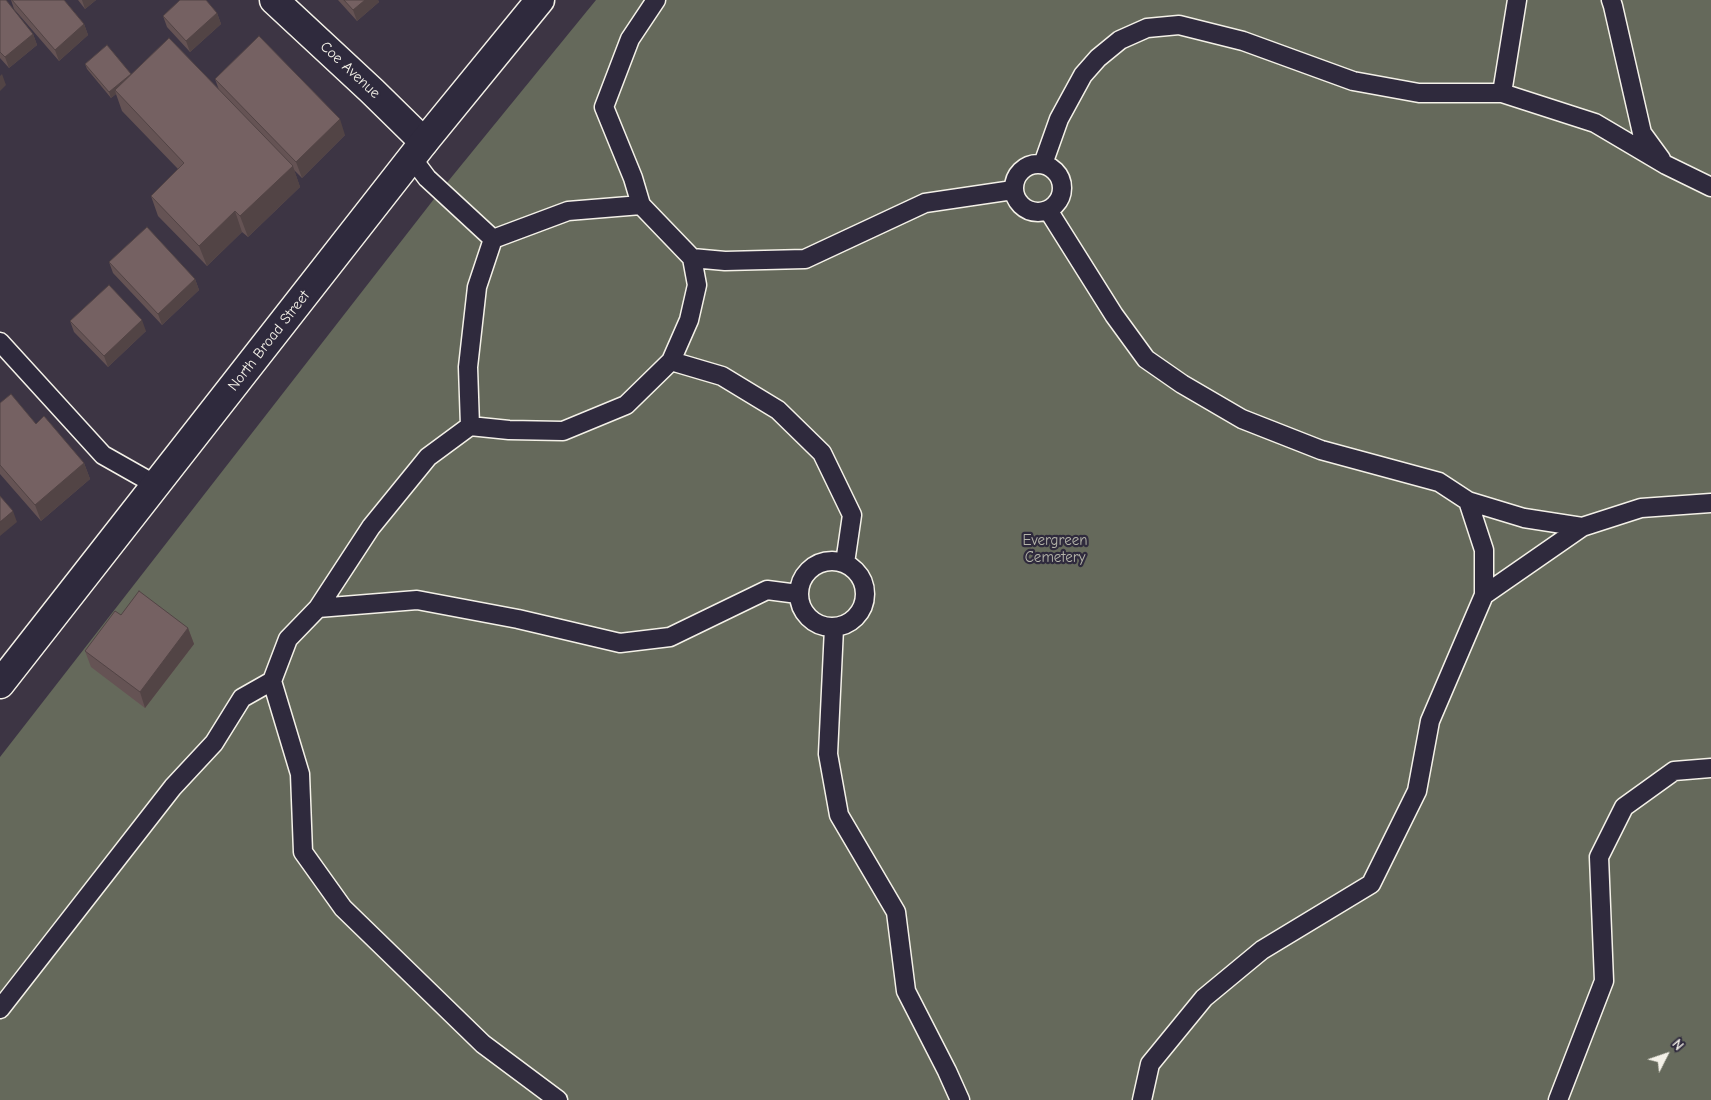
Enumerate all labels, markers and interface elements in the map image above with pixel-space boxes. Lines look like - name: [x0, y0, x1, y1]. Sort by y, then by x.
- street label: Coe Avenue: [316, 38, 384, 102]
- street label: North Broad Street: [224, 287, 314, 395]
- park label: Evergreen Cemetery: [1023, 532, 1087, 567]
- north arrow: [1641, 1030, 1691, 1080]
- text: N: [1668, 1036, 1687, 1054]

